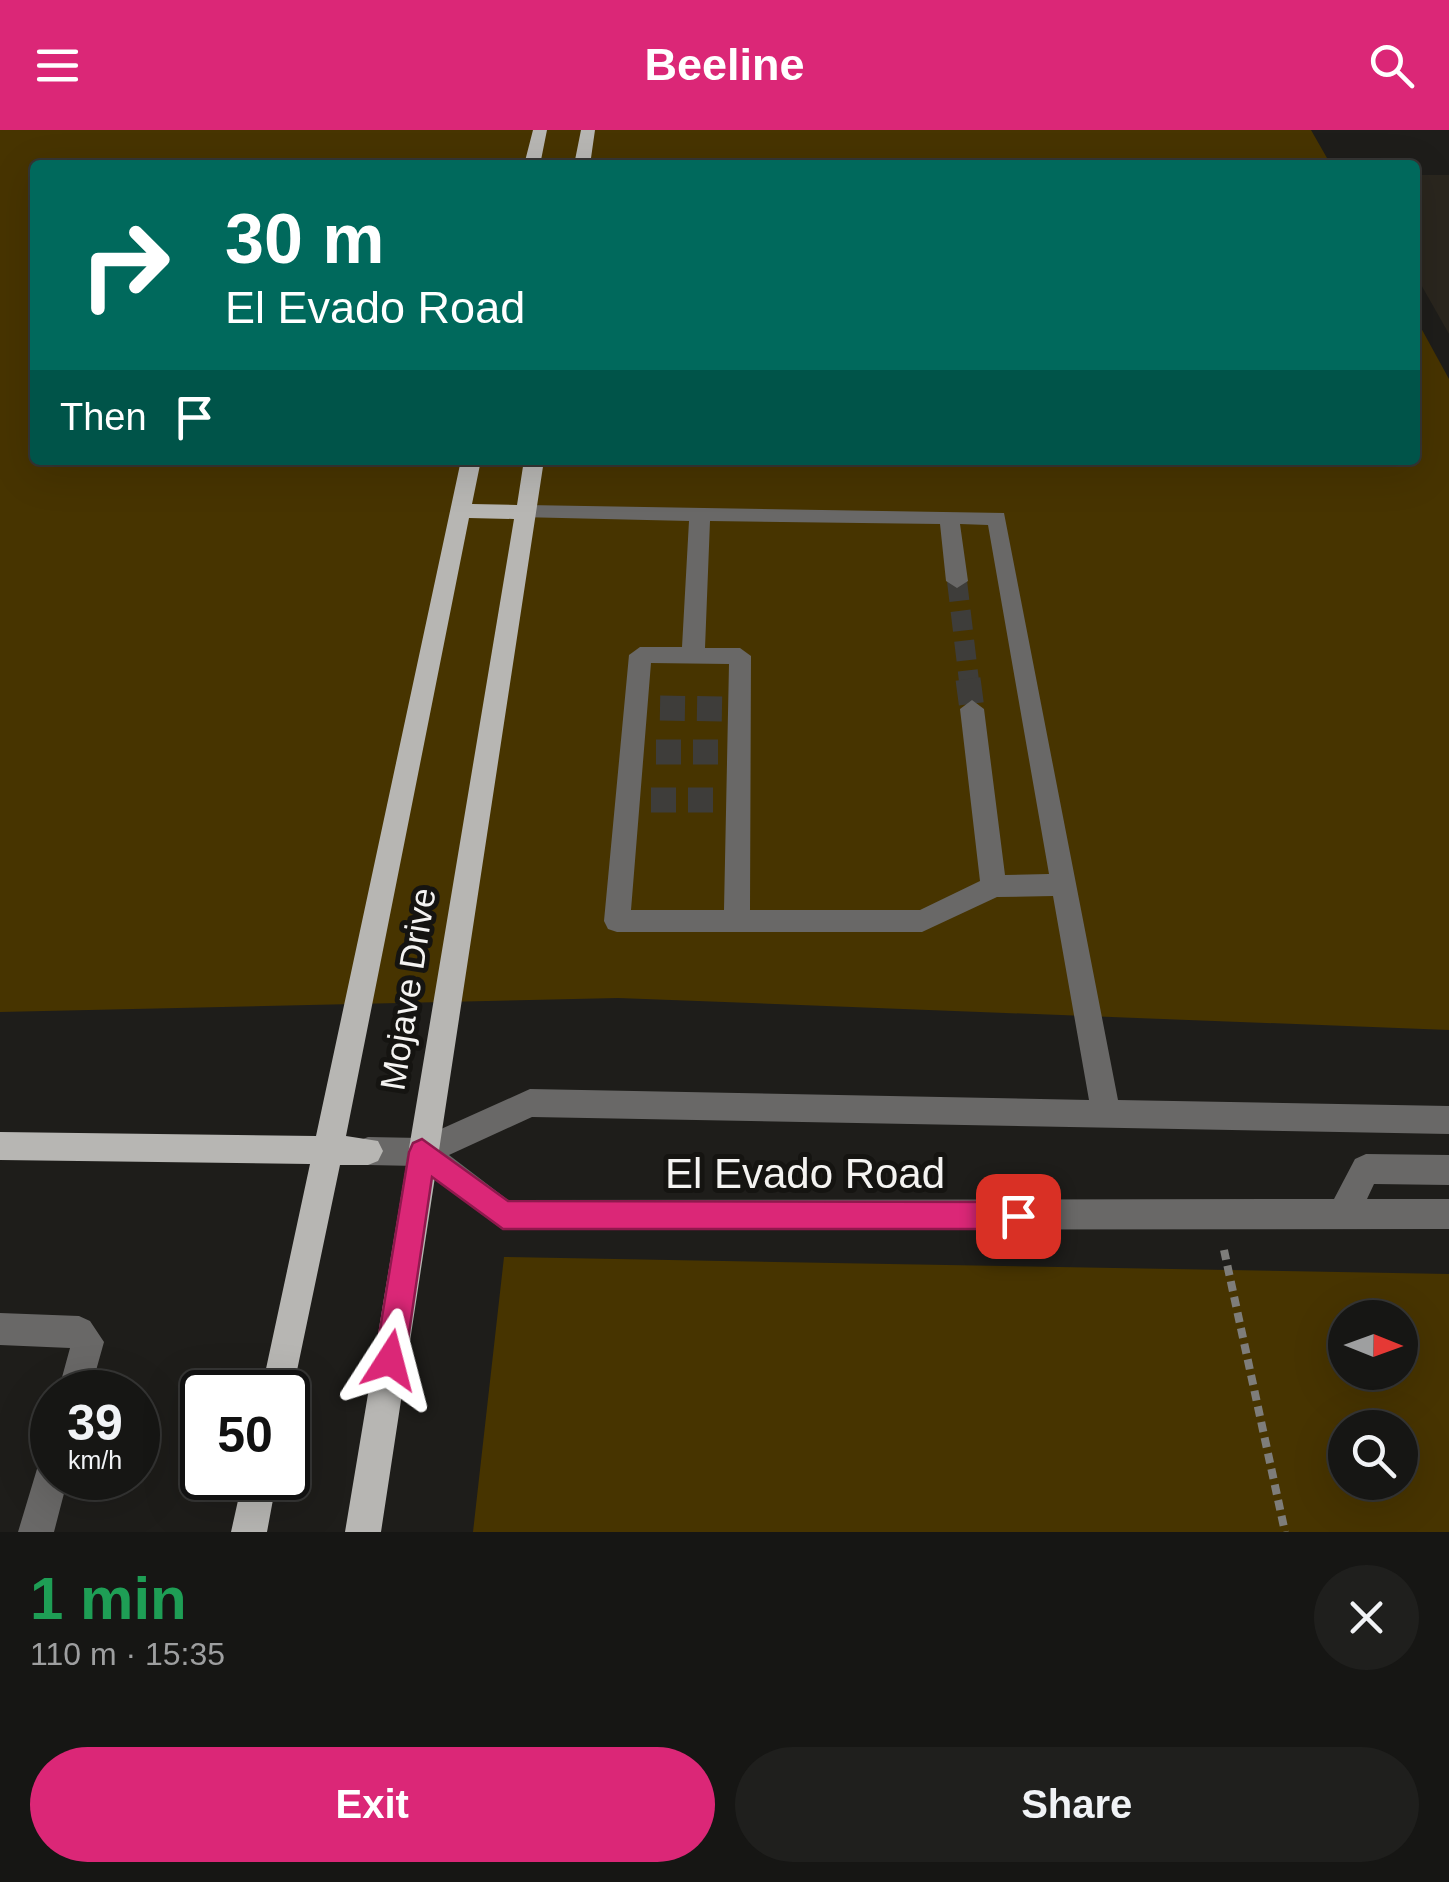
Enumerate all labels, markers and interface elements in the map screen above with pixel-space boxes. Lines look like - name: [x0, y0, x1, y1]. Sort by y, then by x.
- icon: menu: [30, 38, 85, 93]
- icon: search: [1364, 38, 1419, 93]
- text: Beeline: [644, 39, 805, 90]
- icon: right: [60, 200, 190, 330]
- text: 30 m: [225, 200, 385, 278]
- text: El Evado Road: [225, 282, 525, 333]
- icon: arrive: [167, 390, 222, 445]
- text: Then: [60, 396, 147, 438]
- street label: Mojave Drive: [372, 885, 443, 1093]
- street label: El Evado Road: [665, 1150, 945, 1197]
- pin: [976, 1174, 1061, 1259]
- icon: arrive: [991, 1189, 1046, 1244]
- north arrow: [1328, 1300, 1418, 1390]
- map controls: [1328, 1300, 1418, 1500]
- position arrow: [338, 1308, 442, 1412]
- speed limit sign: 50: [180, 1370, 310, 1500]
- text: 39: [67, 1395, 123, 1451]
- button: search: [1328, 1410, 1418, 1500]
- text: km/h: [68, 1446, 122, 1474]
- text: 1 min: [30, 1565, 187, 1632]
- button: close: [1314, 1565, 1419, 1670]
- text: 110 m · 15:35: [30, 1636, 225, 1672]
- button: Exit: [30, 1747, 715, 1862]
- button: Share: [735, 1747, 1419, 1862]

